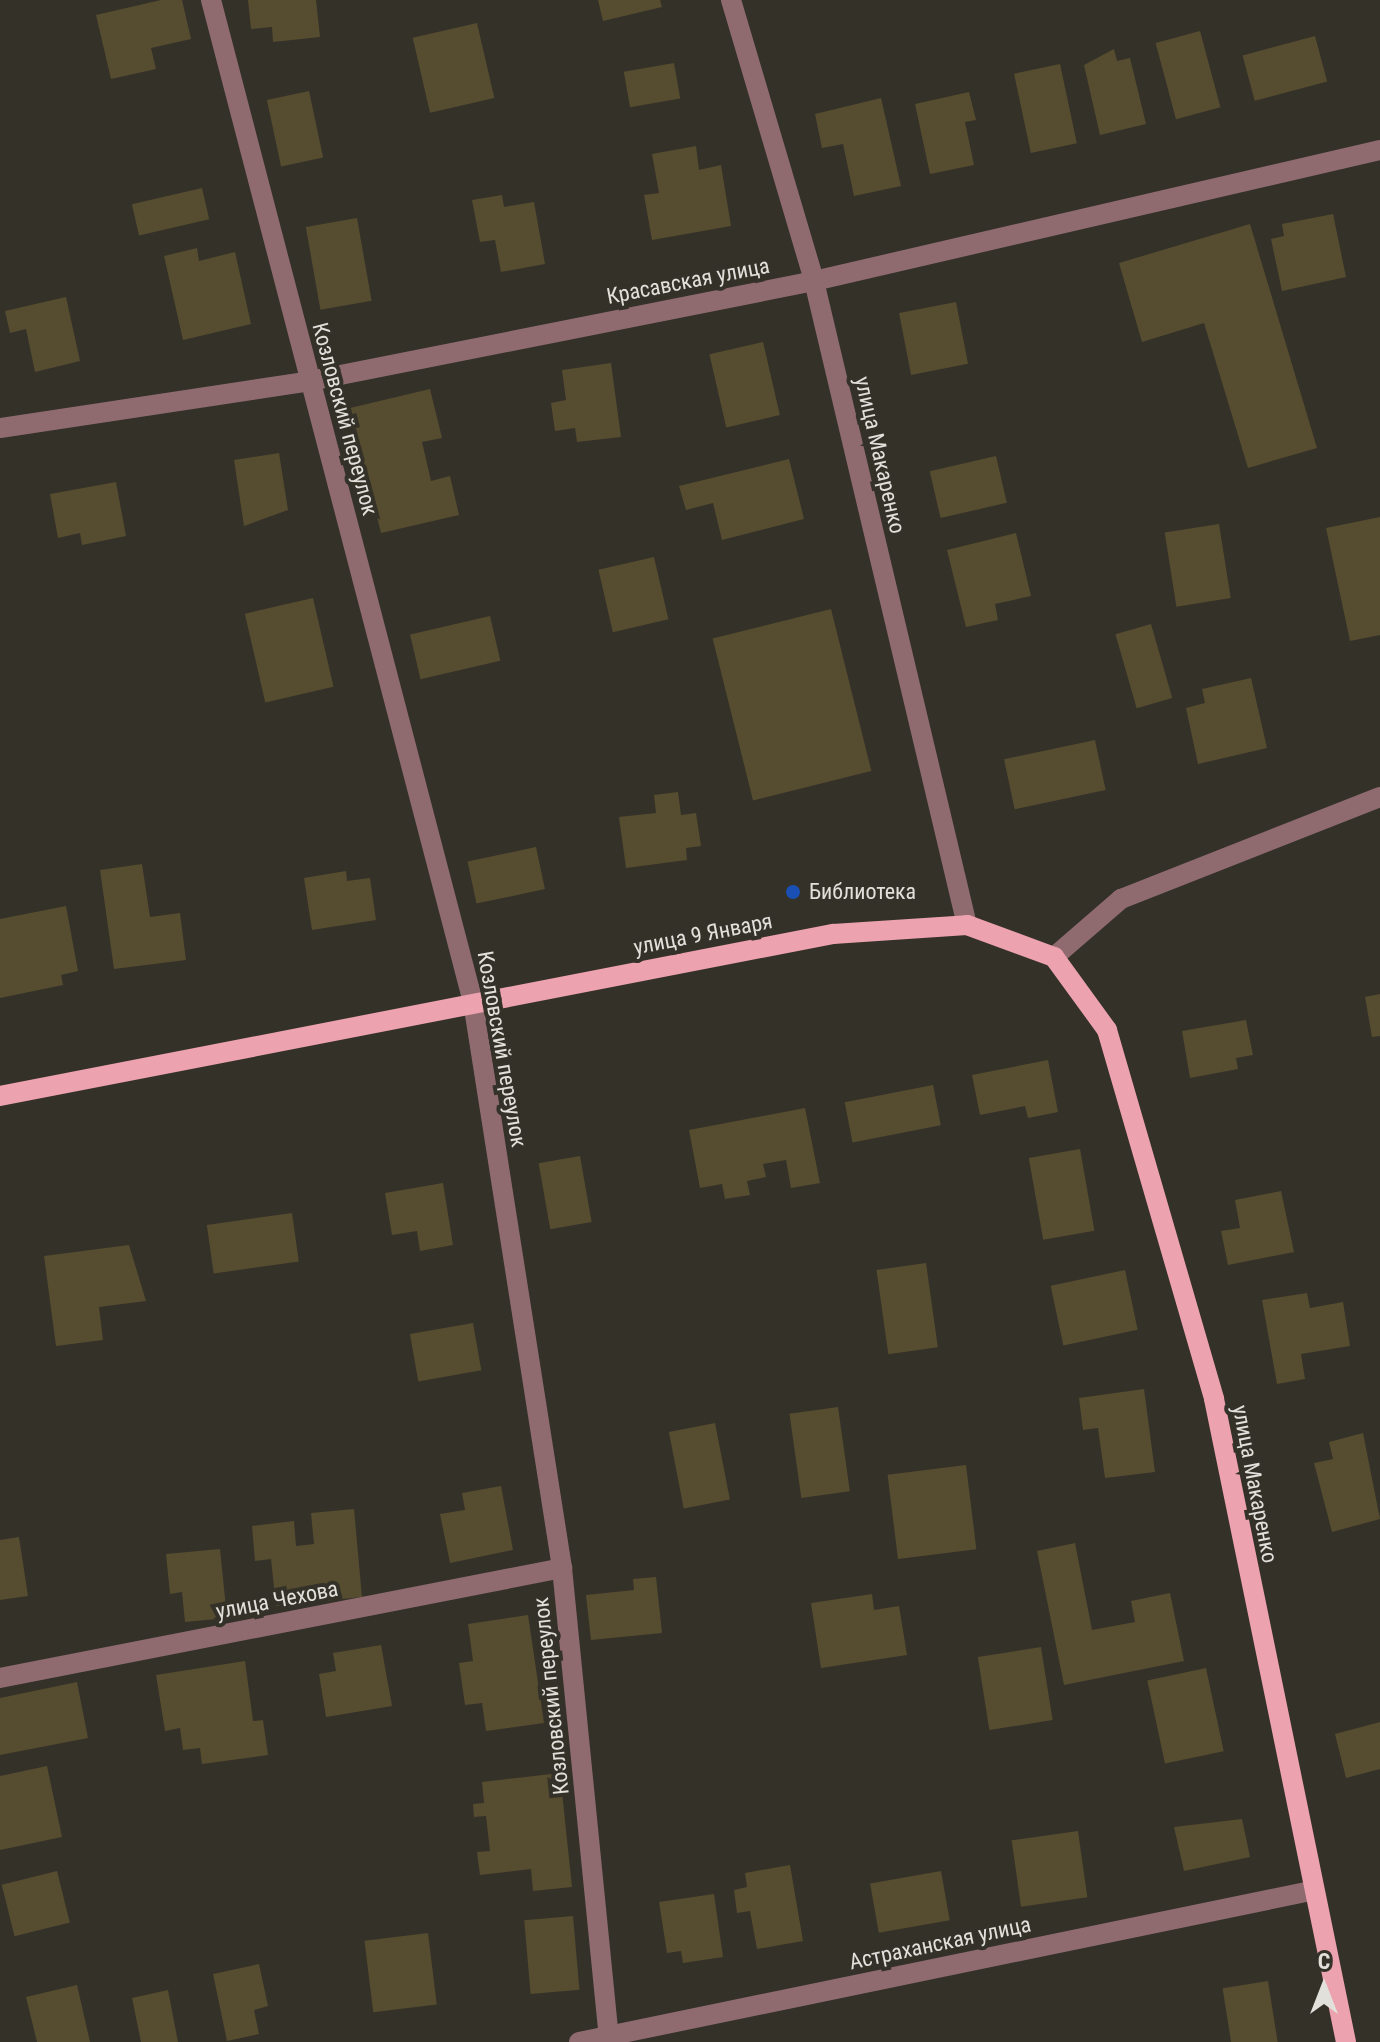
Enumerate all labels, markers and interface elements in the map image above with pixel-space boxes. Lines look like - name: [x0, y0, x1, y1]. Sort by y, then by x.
- street label: Красавская улица: [604, 252, 772, 310]
- street label: Козловский переулок: [307, 320, 383, 518]
- street label: улица Макаренко: [849, 374, 911, 536]
- place label: Библиотека: [809, 879, 916, 905]
- marker: Библиотека: [784, 883, 802, 901]
- street label: улица 9 Января: [631, 908, 775, 960]
- street label: Козловский переулок: [472, 949, 532, 1149]
- street label: улица Макаренко: [1227, 1403, 1283, 1565]
- street label: улица Чехова: [214, 1575, 340, 1625]
- street label: Козловский переулок: [527, 1596, 575, 1796]
- street label: Астраханская улица: [847, 1911, 1033, 1975]
- north arrow: [1284, 1946, 1364, 2026]
- text: С: [1318, 1949, 1330, 1974]

